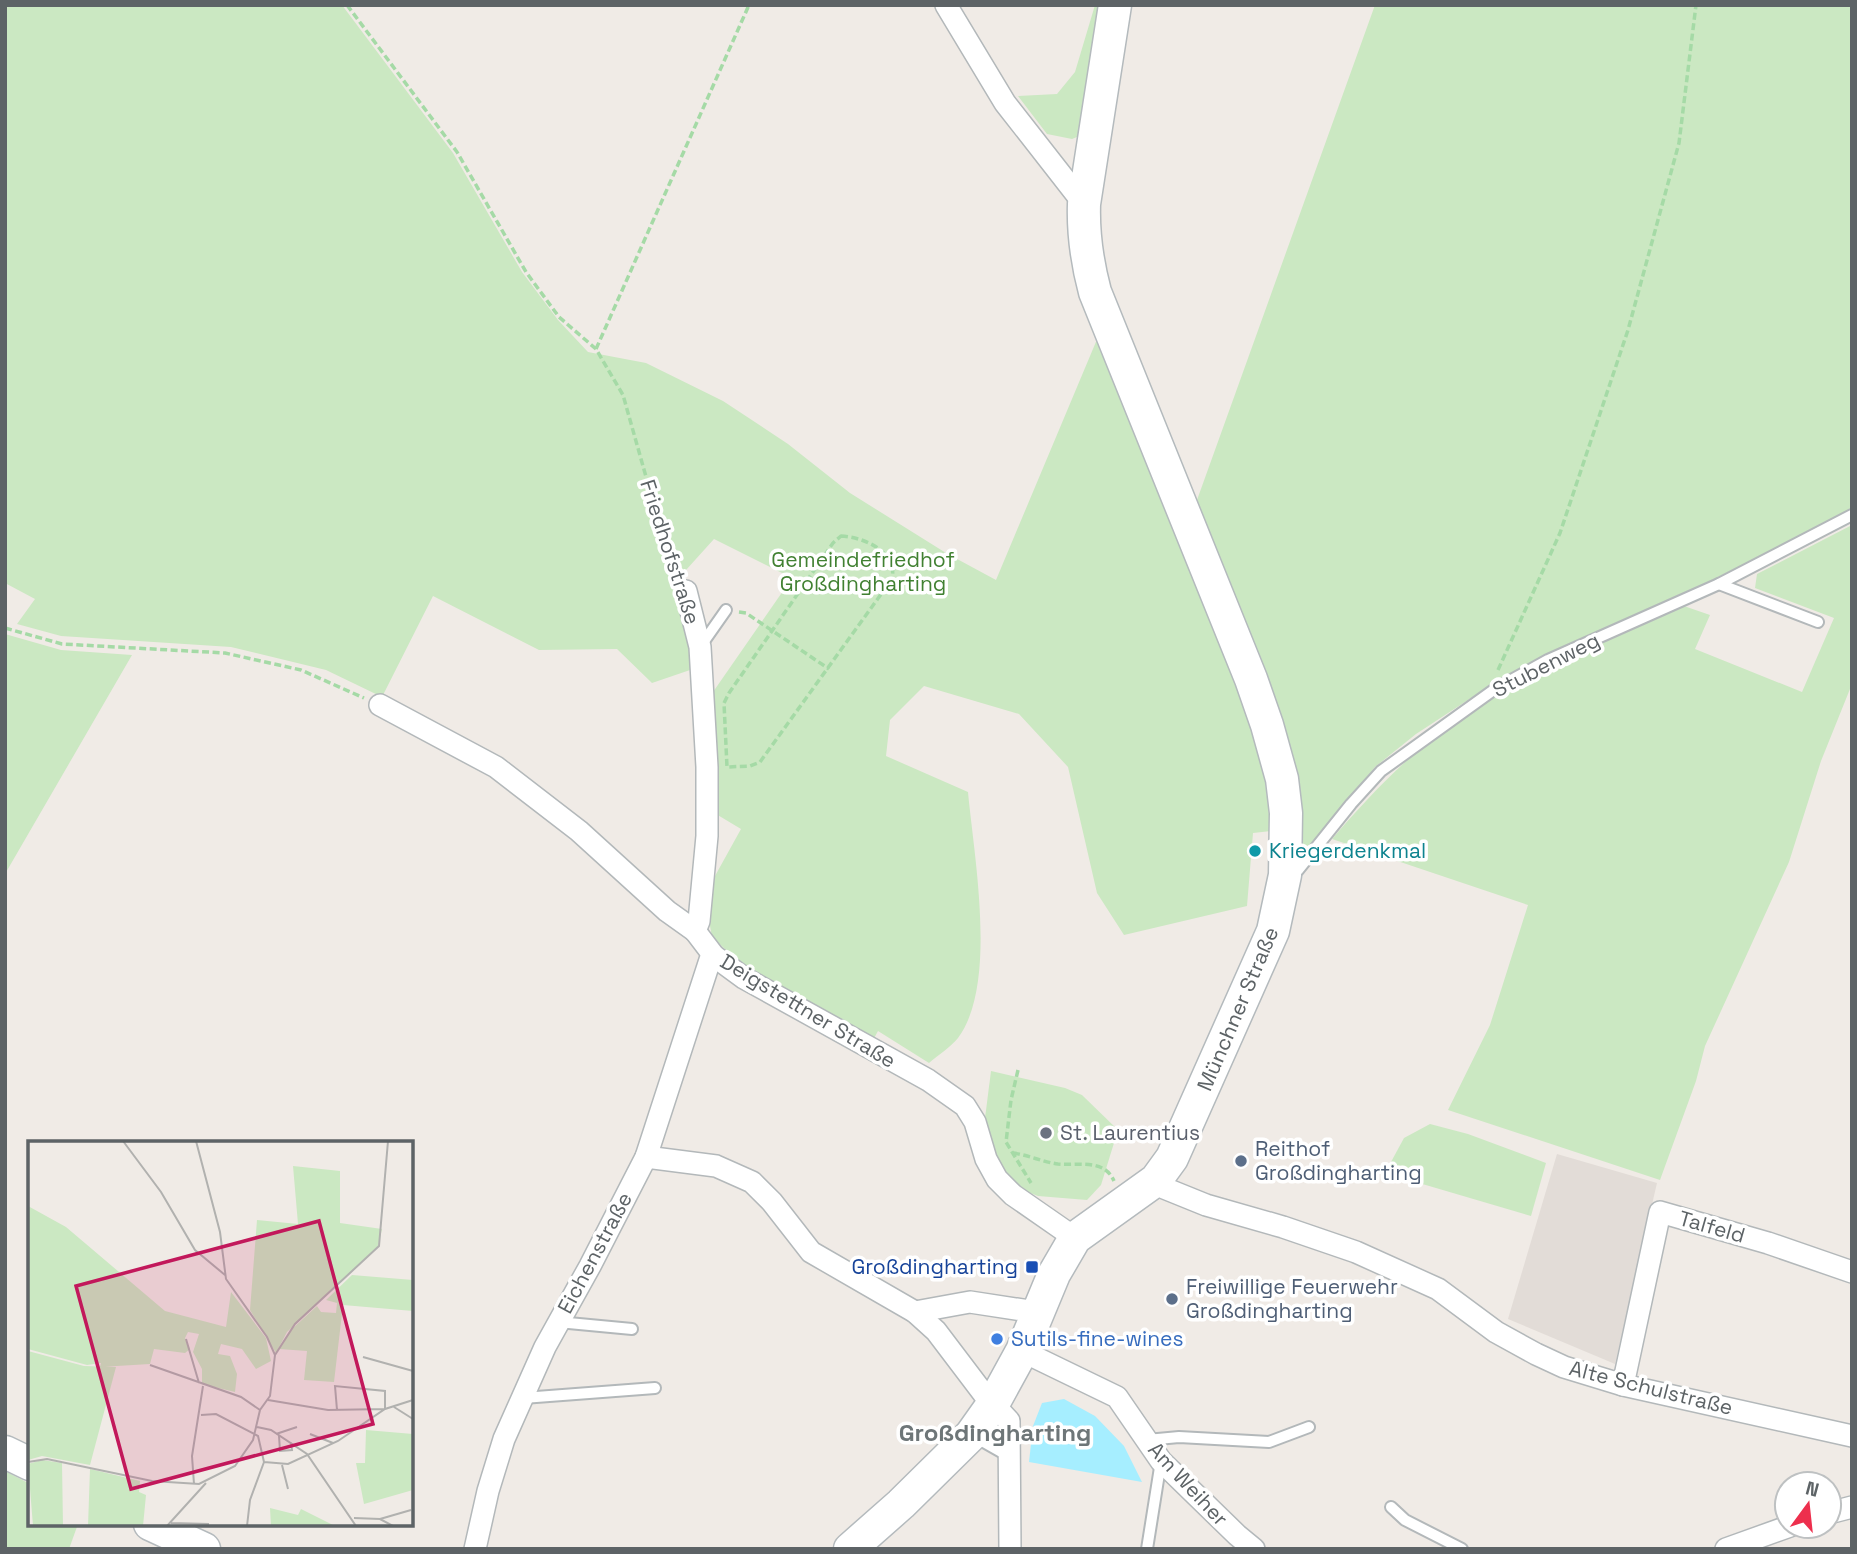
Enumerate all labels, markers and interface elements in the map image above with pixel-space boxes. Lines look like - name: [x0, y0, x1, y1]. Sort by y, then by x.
- street label: Friedhofstraße: [634, 476, 707, 628]
- park label: Gemeindefriedhof Großdingharting: [771, 546, 955, 597]
- street label: Stubenweg: [1488, 626, 1604, 703]
- place label: Kriegerdenkmal: [1269, 837, 1426, 864]
- marker: Kriegerdenkmal: [1247, 843, 1263, 859]
- street label: Münchner Straße: [1191, 923, 1284, 1095]
- street label: Deigstettner Straße: [715, 947, 901, 1074]
- place label: St. Laurentius: [1060, 1119, 1200, 1146]
- marker: St. Laurentius: [1038, 1125, 1054, 1141]
- place label: Reithof Großdingharting: [1255, 1135, 1422, 1186]
- inset map: [28, 1141, 413, 1526]
- marker: Reithof Großdingharting: [1233, 1153, 1249, 1169]
- street label: Eichenstraße: [551, 1188, 638, 1318]
- street label: Talfeld: [1676, 1204, 1748, 1249]
- place label: Großdingharting: [851, 1253, 1018, 1280]
- marker: Großdingharting: [1024, 1259, 1040, 1275]
- place label: Freiwillige Feuerwehr Großdingharting: [1186, 1273, 1398, 1324]
- marker: Freiwillige Feuerwehr Großdingharting: [1164, 1291, 1180, 1307]
- place label: Sutils-fine-wines: [1011, 1325, 1184, 1352]
- marker: Sutils-fine-wines: [989, 1331, 1005, 1347]
- street label: Alte Schulstraße: [1567, 1354, 1736, 1421]
- district label: Großdingharting: [899, 1417, 1091, 1448]
- street label: Am Weiher: [1143, 1436, 1234, 1531]
- north arrow: [1773, 1470, 1843, 1540]
- text: N: [1803, 1475, 1822, 1503]

